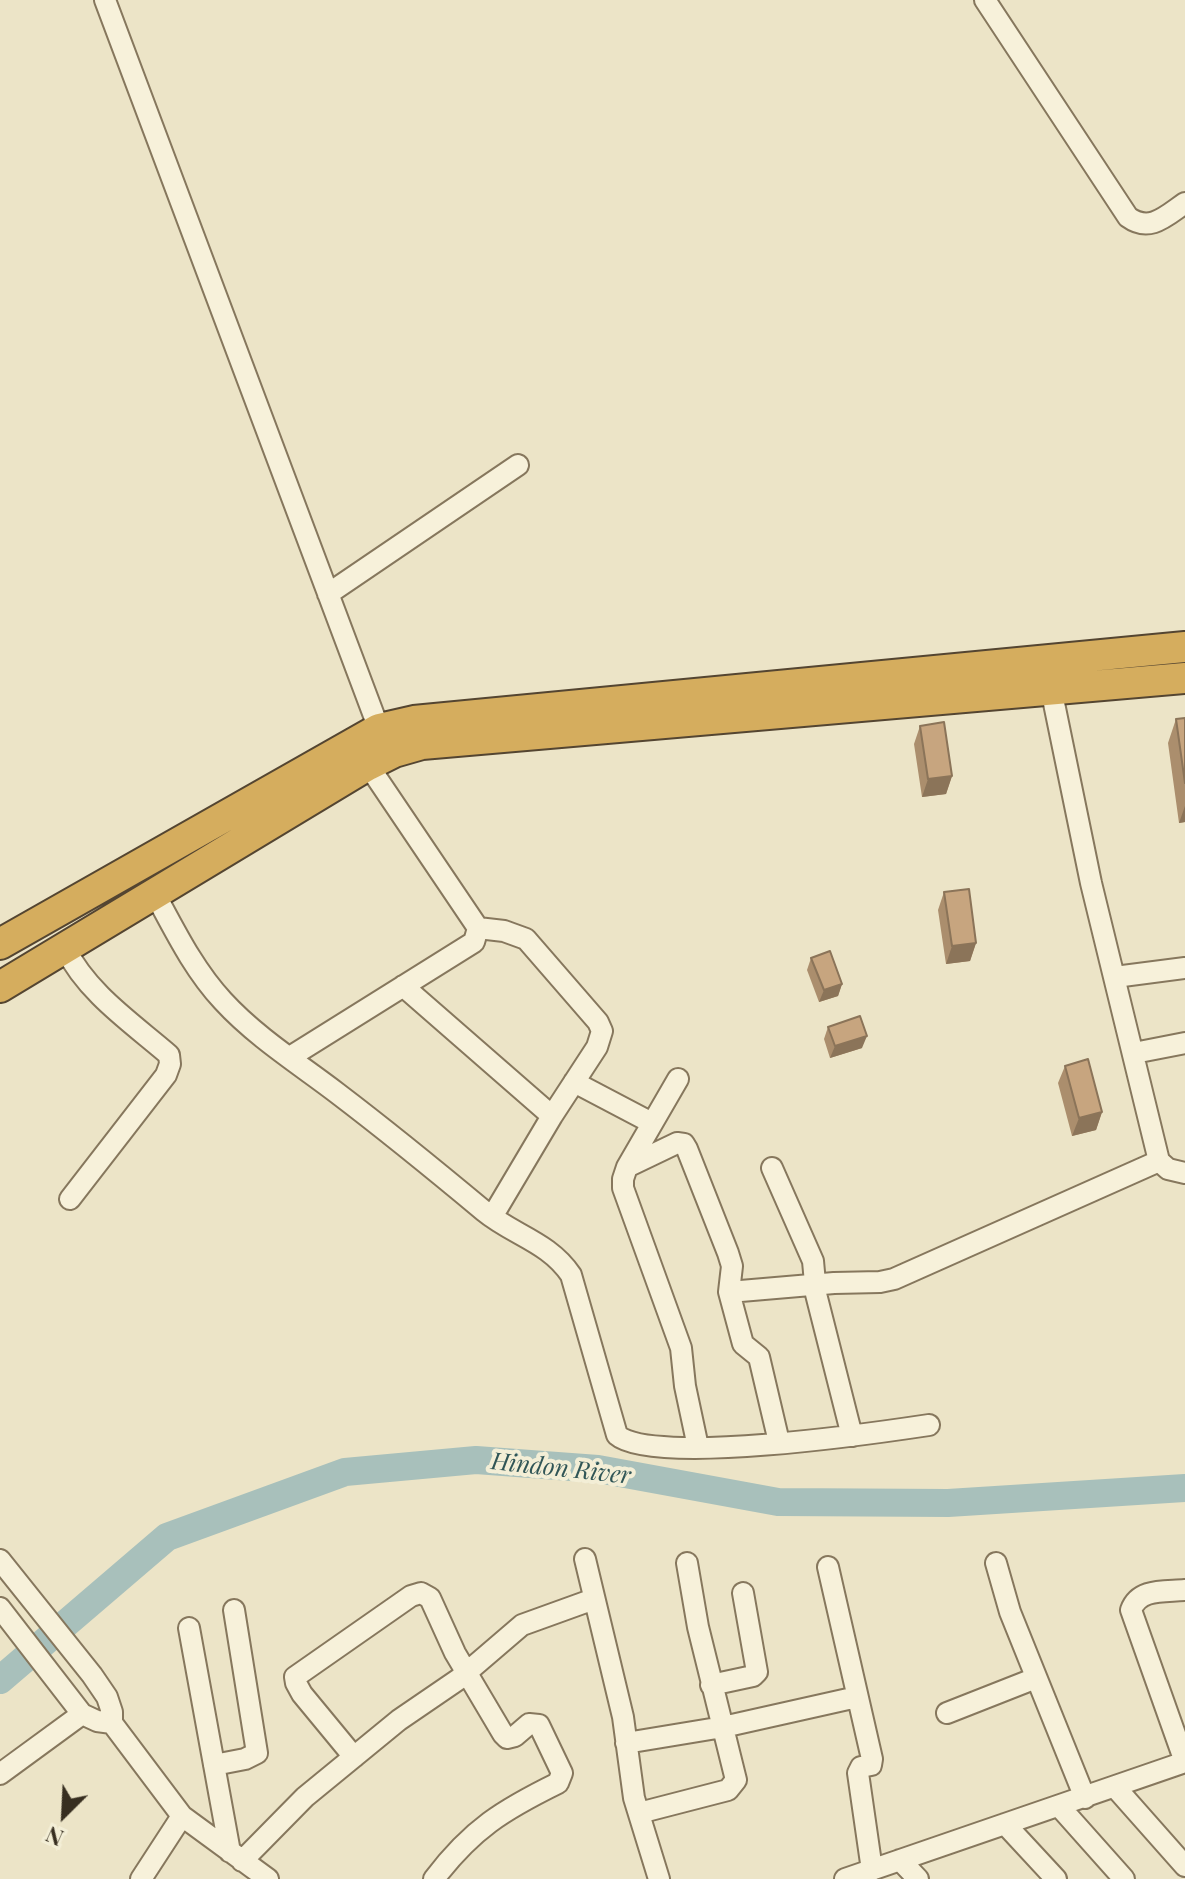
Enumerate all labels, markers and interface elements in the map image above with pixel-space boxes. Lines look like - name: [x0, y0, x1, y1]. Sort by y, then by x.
- water label: Hindon River: [490, 1447, 632, 1491]
- north arrow: [24, 1775, 104, 1855]
- text: N: [41, 1820, 68, 1854]

